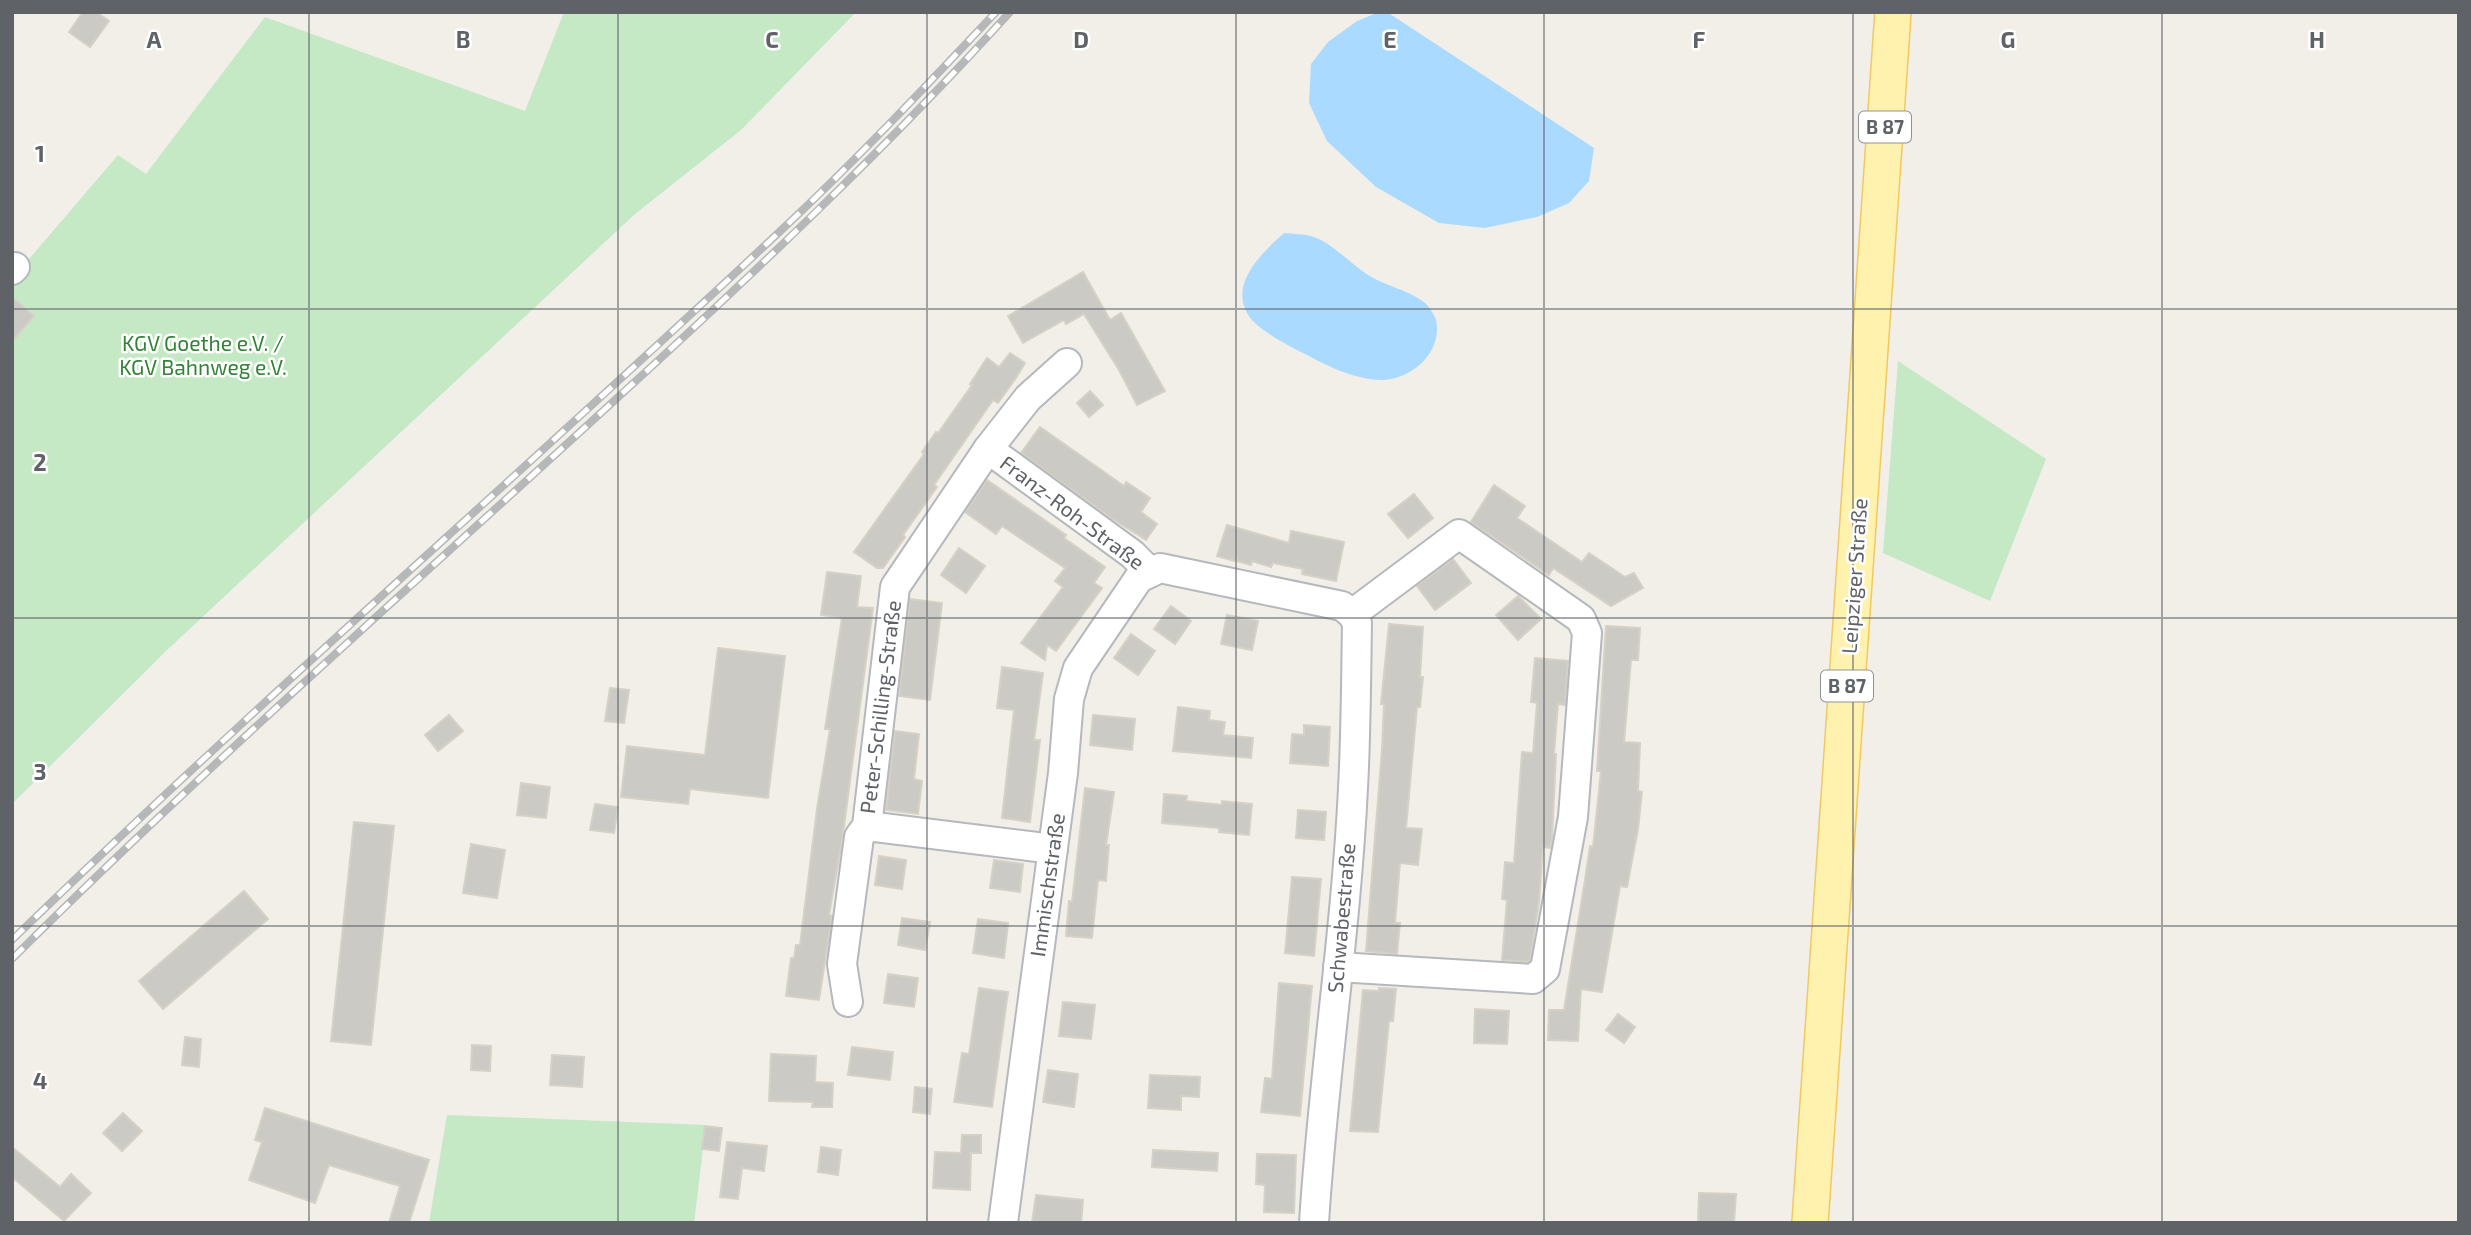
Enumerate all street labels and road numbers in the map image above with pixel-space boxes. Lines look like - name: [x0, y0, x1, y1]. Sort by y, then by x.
- road number: B 87: [1859, 111, 1911, 142]
- street label: Franz-Roh-Straße: [996, 449, 1150, 574]
- street label: Leipziger Straße: [1836, 497, 1871, 655]
- street label: Peter-Schilling-Straße: [854, 599, 905, 815]
- road number: B 87: [1821, 670, 1873, 702]
- street label: Immischstraße: [1024, 811, 1069, 958]
- street label: Schwabestraße: [1322, 842, 1360, 994]

